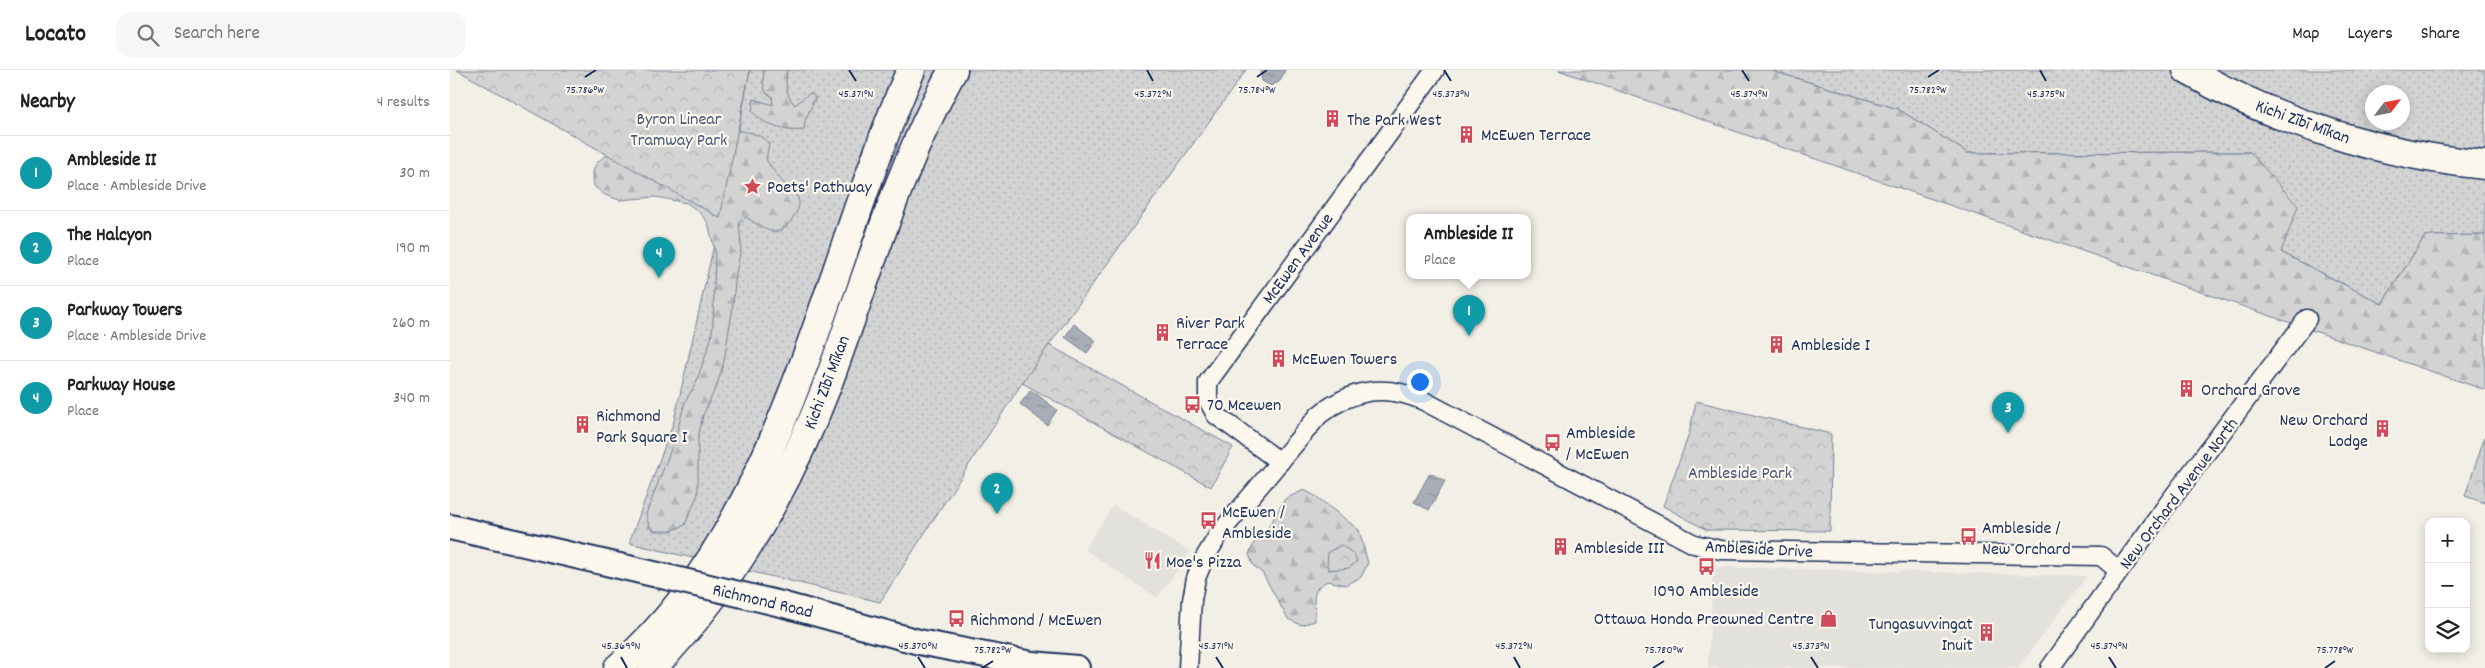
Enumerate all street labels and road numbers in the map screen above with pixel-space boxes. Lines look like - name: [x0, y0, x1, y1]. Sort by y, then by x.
- street label: Kichi Zībī Mīkan: [2251, 95, 2353, 152]
- street label: McEwen Avenue: [1257, 209, 1341, 310]
- street label: Kichi Zībī Mīkan: [799, 332, 858, 434]
- street label: New Orchard Avenue North: [2114, 413, 2246, 576]
- street label: Ambleside Drive: [1704, 535, 1814, 566]
- street label: Richmond Road: [710, 579, 815, 626]

